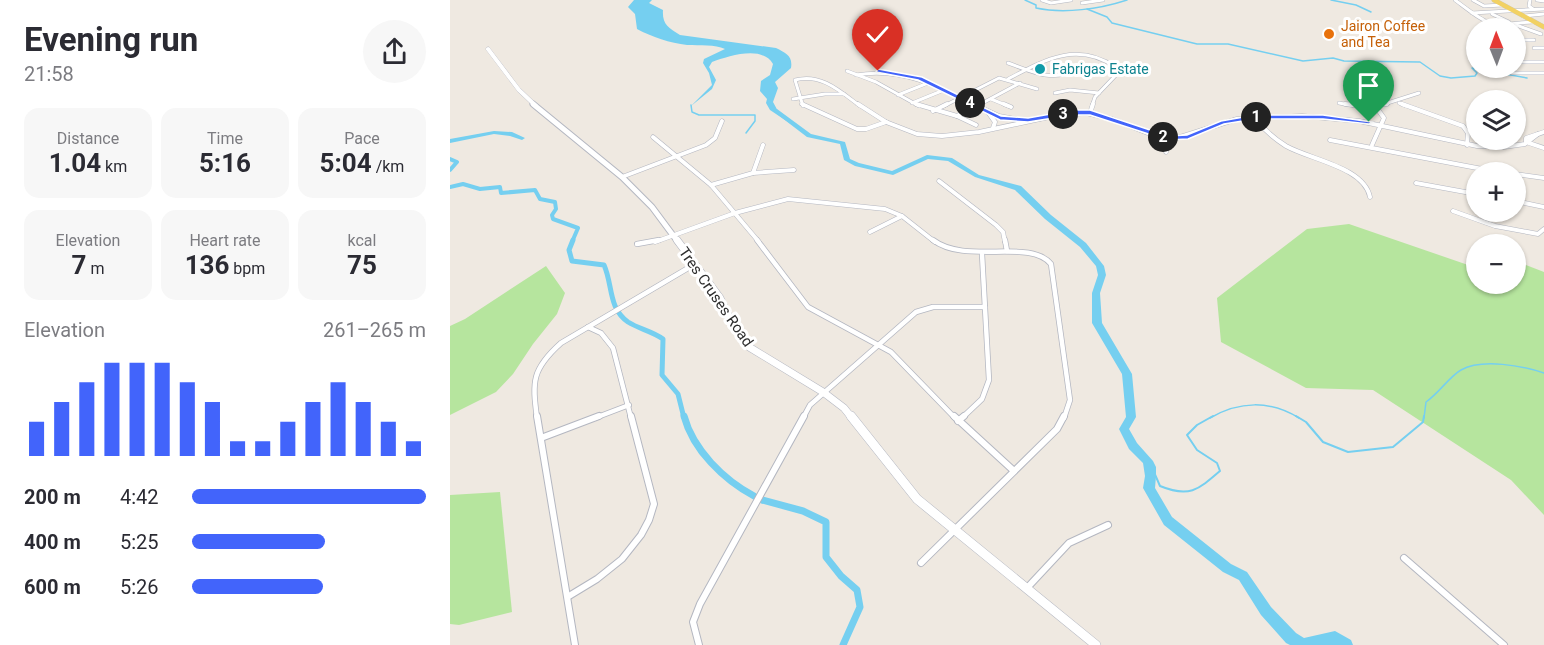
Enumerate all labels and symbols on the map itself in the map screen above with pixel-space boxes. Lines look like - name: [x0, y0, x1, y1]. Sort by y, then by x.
- pin: [852, 9, 903, 71]
- place label: Jairon Coffee and Tea: [1341, 18, 1425, 50]
- north arrow: [1466, 18, 1526, 78]
- marker: Jairon Coffee and Tea: [1322, 27, 1336, 41]
- pin: [1343, 60, 1394, 122]
- place label: Fabrigas Estate: [1052, 61, 1149, 77]
- marker: Fabrigas Estate: [1033, 62, 1047, 76]
- pin: 4: [955, 88, 985, 118]
- pin: 3: [1048, 99, 1078, 129]
- pin: 1: [1241, 102, 1271, 132]
- pin: 2: [1148, 122, 1178, 152]
- street label: Tres Cruses Road: [675, 244, 757, 350]

